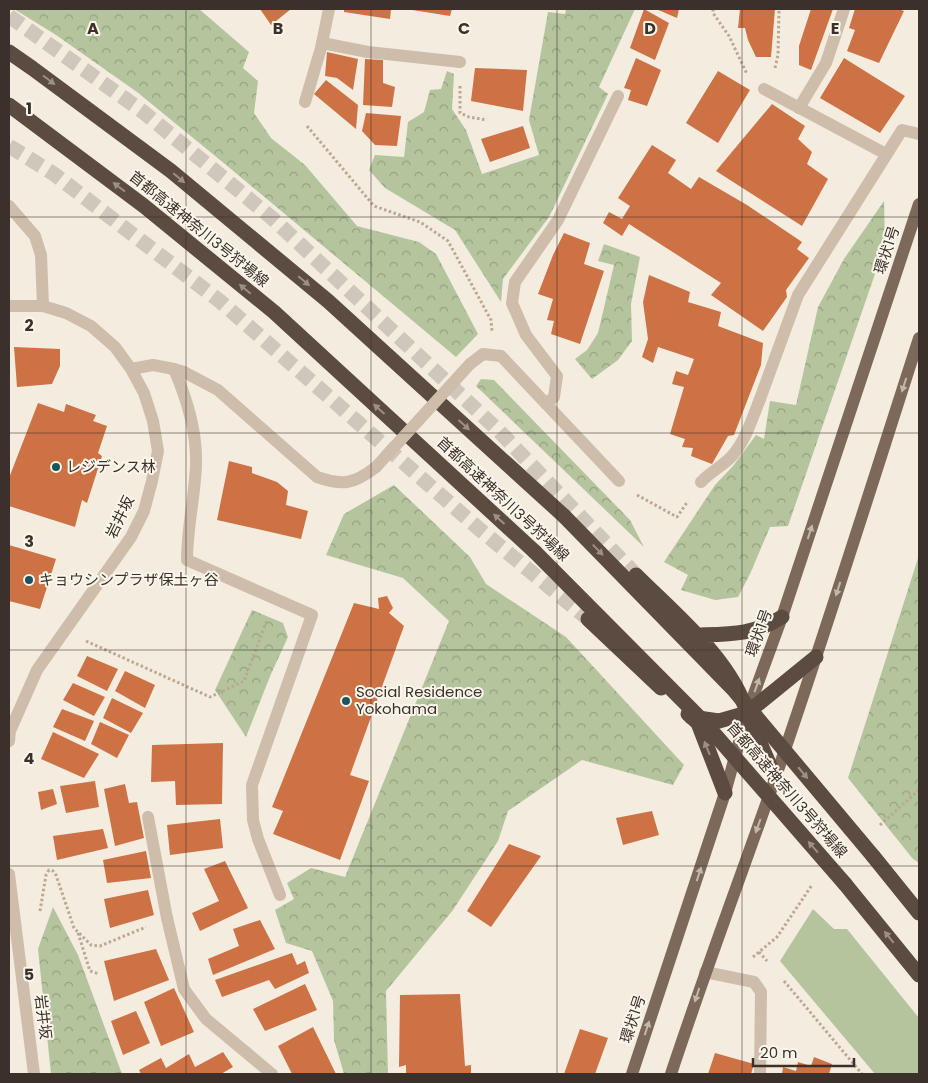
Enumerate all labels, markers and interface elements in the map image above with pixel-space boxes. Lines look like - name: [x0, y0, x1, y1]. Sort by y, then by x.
- text: A: [87, 17, 99, 40]
- text: B: [273, 17, 283, 40]
- text: C: [458, 17, 470, 40]
- text: D: [644, 17, 656, 40]
- text: E: [831, 17, 839, 40]
- one-way arrow: [42, 75, 55, 86]
- text: 1: [26, 97, 32, 120]
- street label: 首都高速神奈川3号狩場線: [125, 166, 273, 291]
- one-way arrow: [172, 172, 184, 184]
- one-way arrow: [112, 182, 126, 192]
- street label: 環状1号: [869, 223, 904, 277]
- one-way arrow: [297, 276, 310, 287]
- one-way arrow: [240, 283, 252, 295]
- text: 2: [24, 314, 34, 337]
- one-way arrow: [900, 377, 908, 392]
- one-way arrow: [374, 403, 386, 415]
- one-way arrow: [458, 419, 470, 431]
- street label: 首都高速神奈川3号狩場線: [433, 432, 574, 566]
- place label: レジデンス林: [66, 456, 156, 477]
- marker: レジデンス林: [50, 461, 62, 473]
- street label: 岩井坂: [100, 492, 139, 542]
- one-way arrow: [494, 513, 506, 525]
- one-way arrow: [807, 524, 814, 539]
- text: 3: [24, 530, 34, 553]
- one-way arrow: [592, 544, 604, 556]
- place label: キョウシンプラザ保土ヶ谷: [39, 569, 219, 590]
- marker: キョウシンプラザ保土ヶ谷: [23, 574, 35, 586]
- one-way arrow: [834, 582, 842, 597]
- street label: 環状1号: [740, 606, 777, 660]
- one-way arrow: [754, 678, 761, 693]
- place label: Social Residence Yokohama: [356, 681, 482, 719]
- marker: Social Residence Yokohama: [340, 695, 352, 707]
- street label: 首都高速神奈川3号狩場線: [722, 717, 852, 862]
- one-way arrow: [703, 741, 711, 755]
- text: 4: [24, 747, 35, 770]
- one-way arrow: [797, 766, 809, 778]
- one-way arrow: [754, 819, 762, 834]
- one-way arrow: [808, 841, 819, 854]
- one-way arrow: [695, 866, 703, 881]
- one-way arrow: [883, 931, 894, 944]
- text: 5: [24, 963, 34, 986]
- one-way arrow: [693, 988, 700, 1003]
- street label: 環状1号: [615, 992, 650, 1046]
- street label: 岩井坂: [30, 993, 57, 1041]
- one-way arrow: [644, 1020, 652, 1035]
- scale bar: [753, 1036, 854, 1068]
- text: 20 m: [760, 1042, 798, 1063]

